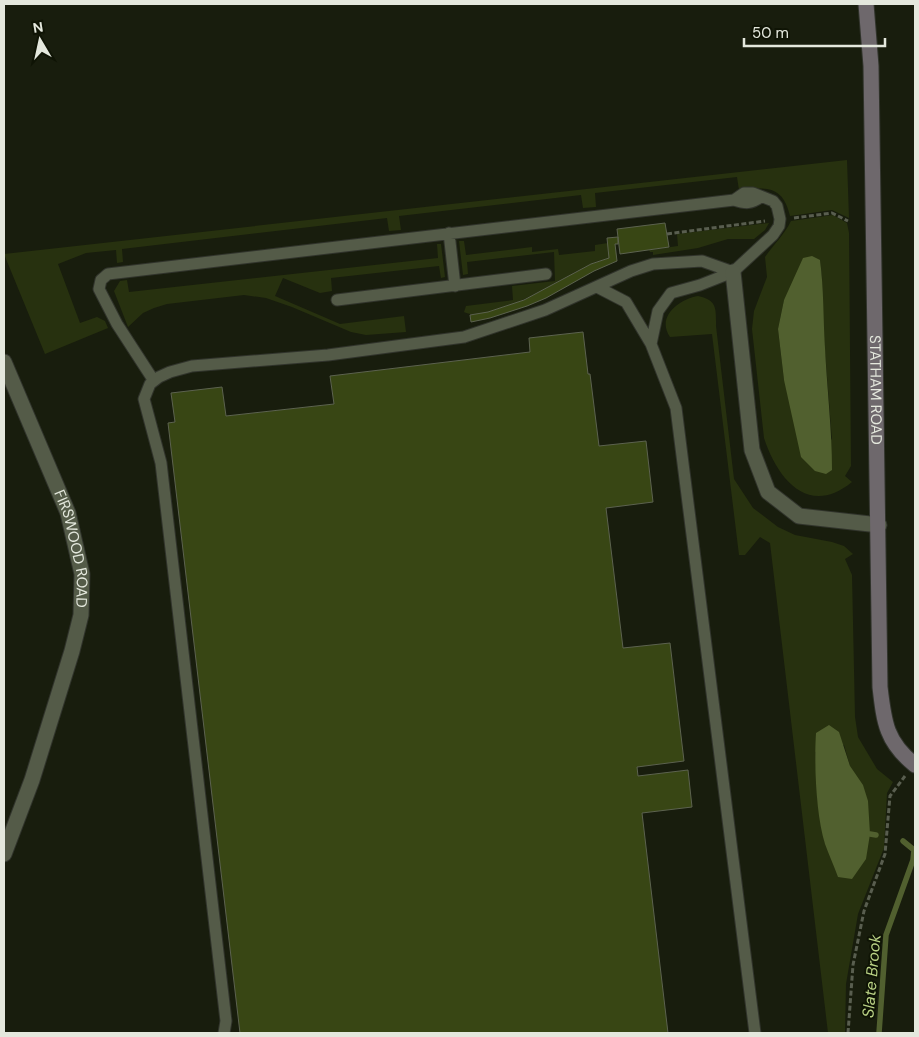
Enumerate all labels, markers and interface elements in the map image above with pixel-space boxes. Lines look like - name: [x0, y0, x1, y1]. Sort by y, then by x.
- north arrow: [15, 15, 65, 65]
- scale bar: [744, 15, 885, 47]
- text: N: [32, 17, 44, 37]
- text: 50 m: [752, 23, 789, 43]
- street label: STATHAM ROAD: [865, 335, 886, 445]
- street label: FIRSWOOD ROAD: [49, 487, 92, 608]
- water label: Slate Brook: [857, 933, 886, 1019]

